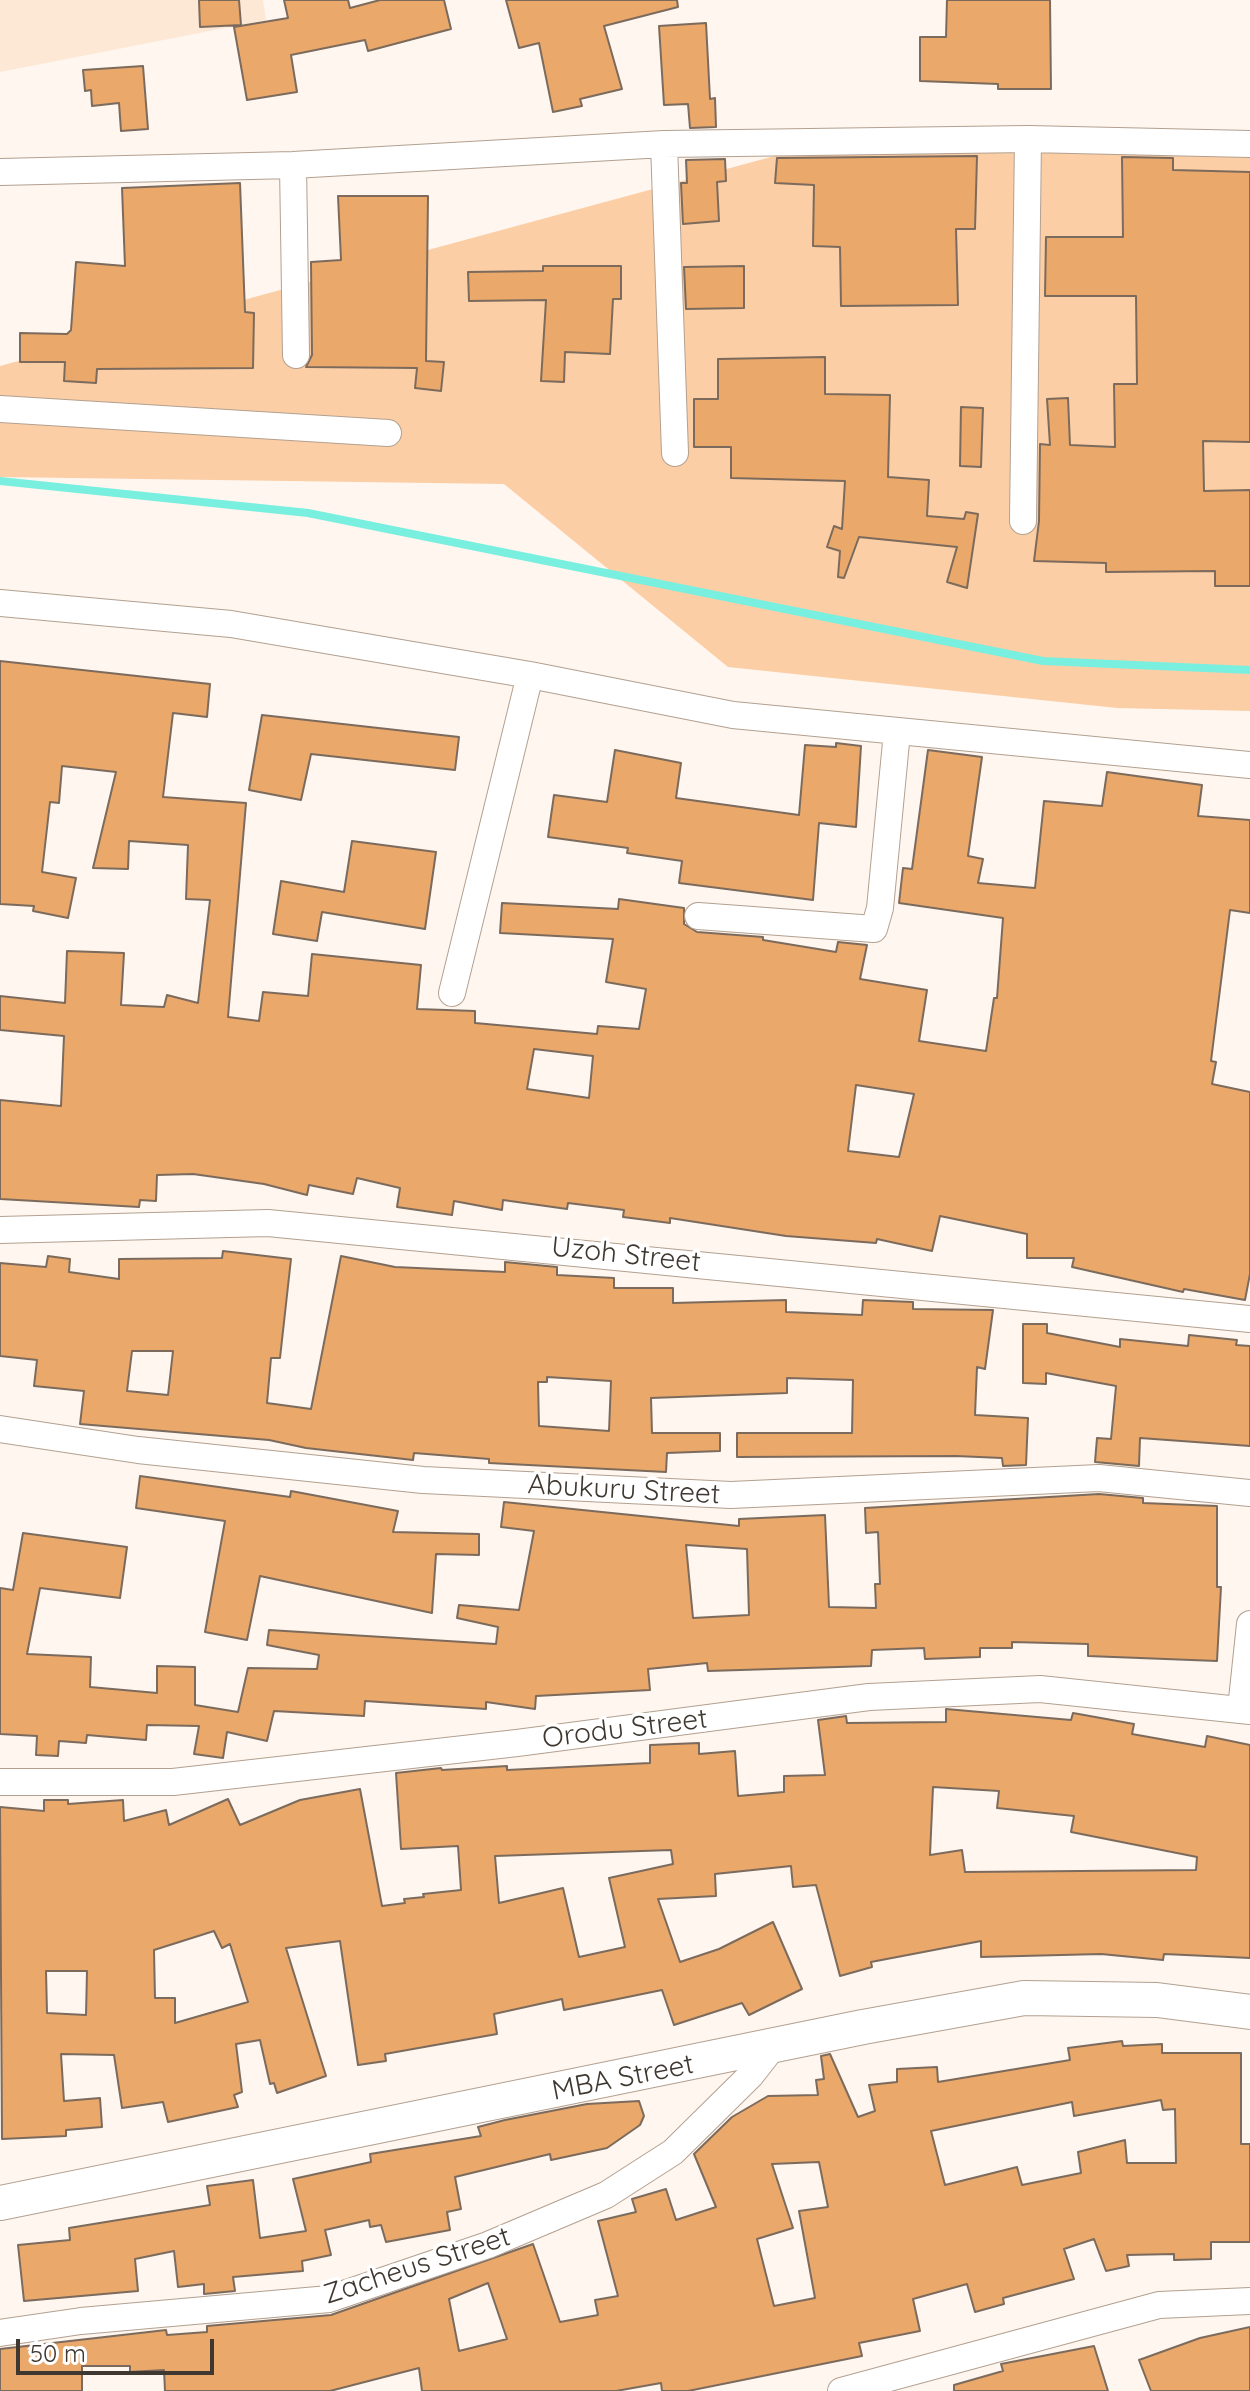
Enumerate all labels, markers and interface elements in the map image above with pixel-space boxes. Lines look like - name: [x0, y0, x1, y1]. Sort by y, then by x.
- street label: Uzoh Street: [550, 1230, 702, 1280]
- street label: Abukuru Street: [527, 1468, 721, 1512]
- street label: Orodu Street: [541, 1702, 709, 1756]
- street label: MBA Street: [549, 2048, 697, 2108]
- street label: Zacheus Street: [319, 2220, 515, 2312]
- scale bar: [20, 2323, 218, 2373]
- text: 50 m: [30, 2338, 86, 2368]

